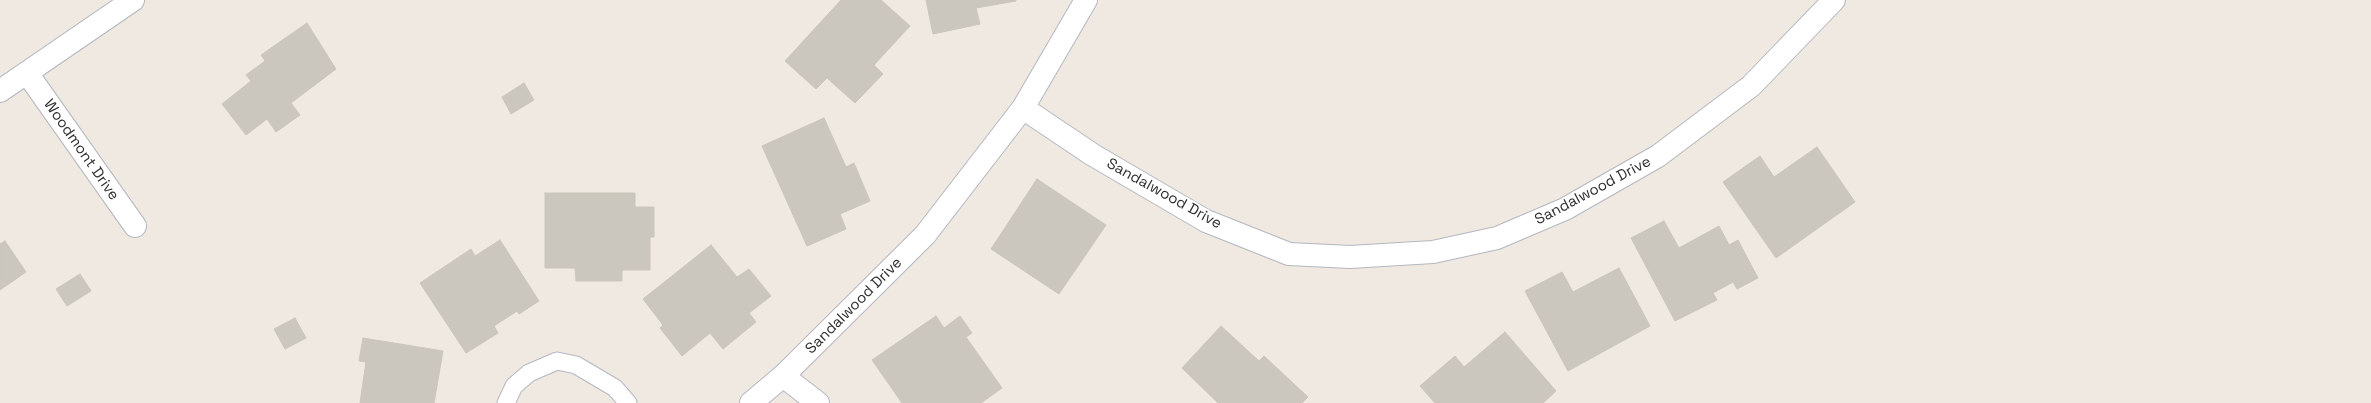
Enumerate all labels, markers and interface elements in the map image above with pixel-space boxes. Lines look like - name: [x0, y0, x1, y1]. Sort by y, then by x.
- street label: Woodmont Drive: [40, 96, 122, 204]
- street label: Sandalwood Drive: [1532, 153, 1654, 229]
- street label: Sandalwood Drive: [1103, 155, 1225, 233]
- street label: Sandalwood Drive: [802, 254, 906, 358]

